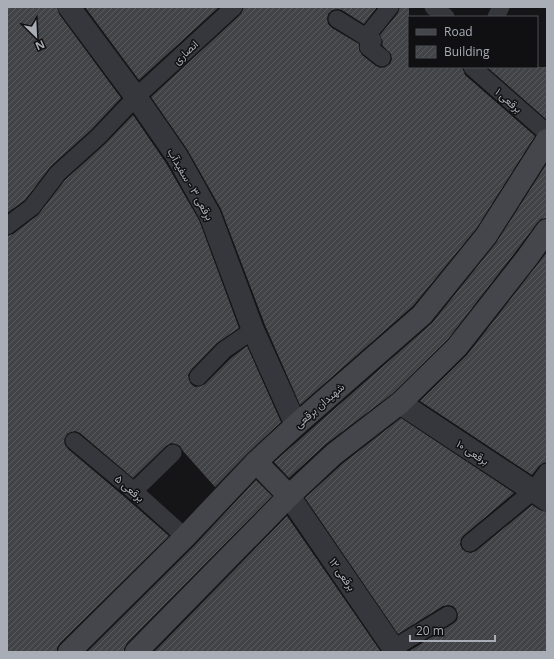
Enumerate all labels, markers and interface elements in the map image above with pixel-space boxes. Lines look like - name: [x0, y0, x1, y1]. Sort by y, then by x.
- north arrow: [16, 16, 56, 56]
- legend: [408, 16, 538, 68]
- text: Road: [444, 23, 473, 40]
- street label: انصاری: [169, 36, 201, 68]
- text: N: [33, 37, 47, 54]
- text: Building: [444, 43, 490, 60]
- street label: برقعی ۱: [492, 84, 526, 116]
- street label: برقعی ۳ - سفیدآب: [164, 145, 218, 223]
- street label: شهیدان برقعی: [291, 379, 348, 431]
- street label: برقعی ۱۰: [454, 436, 492, 468]
- street label: برقعی ۵: [112, 471, 148, 505]
- street label: برقعی ۱۲: [326, 555, 360, 593]
- scale bar: [410, 617, 495, 643]
- text: 20 m: [416, 622, 444, 639]

